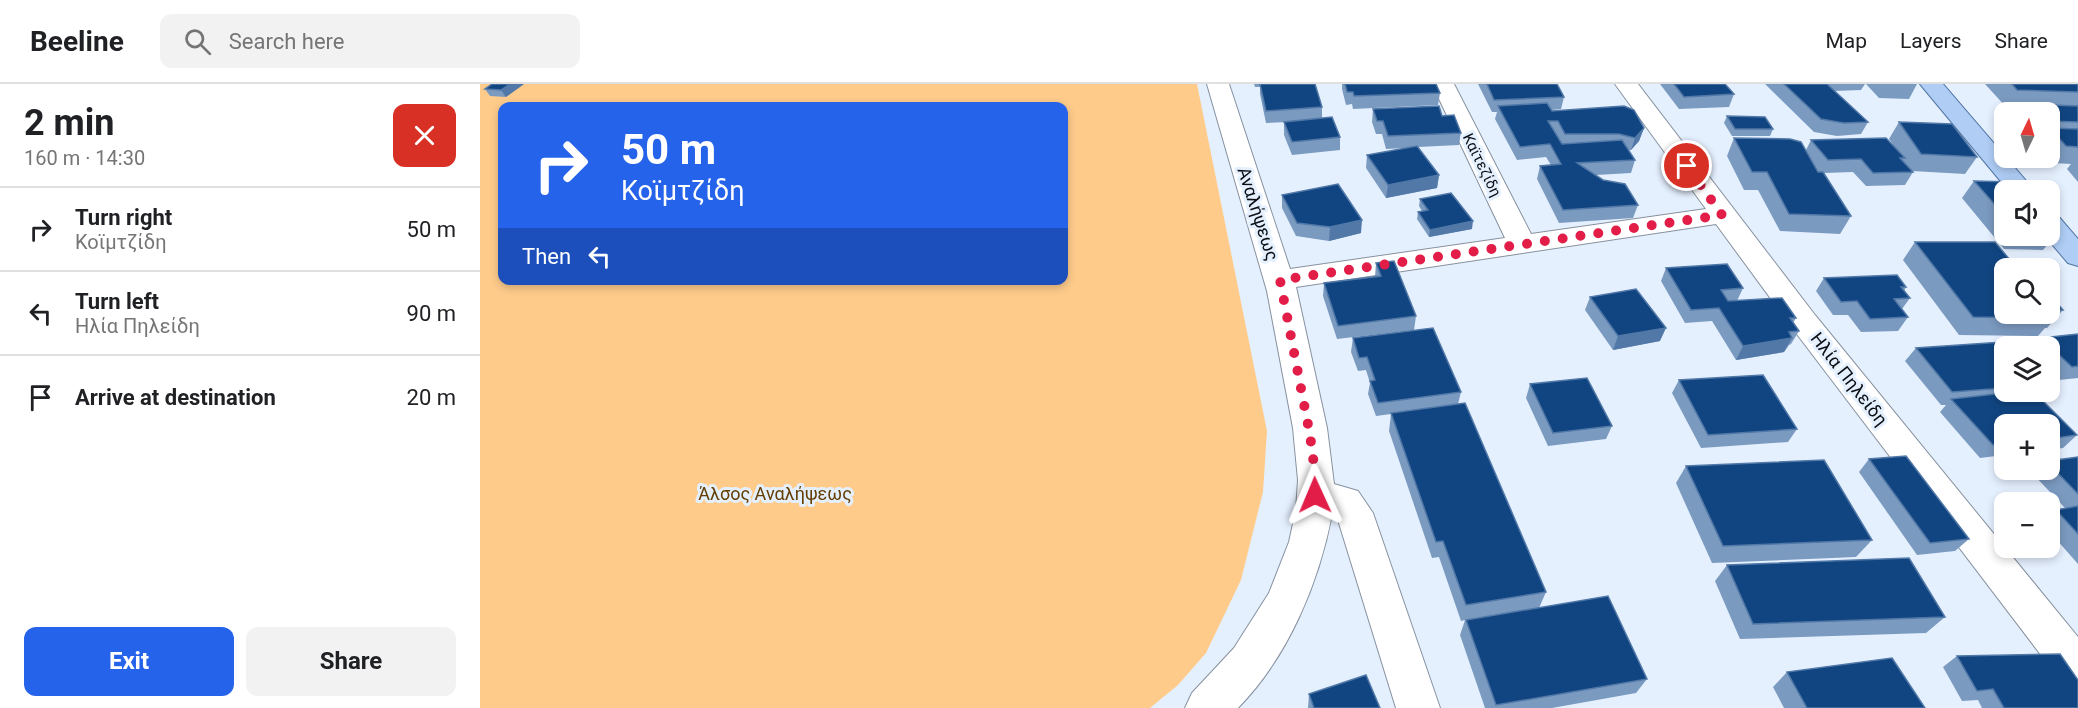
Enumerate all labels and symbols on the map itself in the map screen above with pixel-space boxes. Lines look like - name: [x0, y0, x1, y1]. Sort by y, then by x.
- north arrow: [1994, 102, 2060, 168]
- street label: Καϊτεζίδη: [1459, 130, 1505, 200]
- pin: [1661, 140, 1712, 191]
- street label: Αναλήψεως: [1233, 164, 1283, 263]
- street label: Ηλία Πηλείδη: [1807, 328, 1892, 429]
- position arrow: [1283, 463, 1347, 527]
- park label: Άλσος Αναλήψεως: [698, 483, 852, 504]

